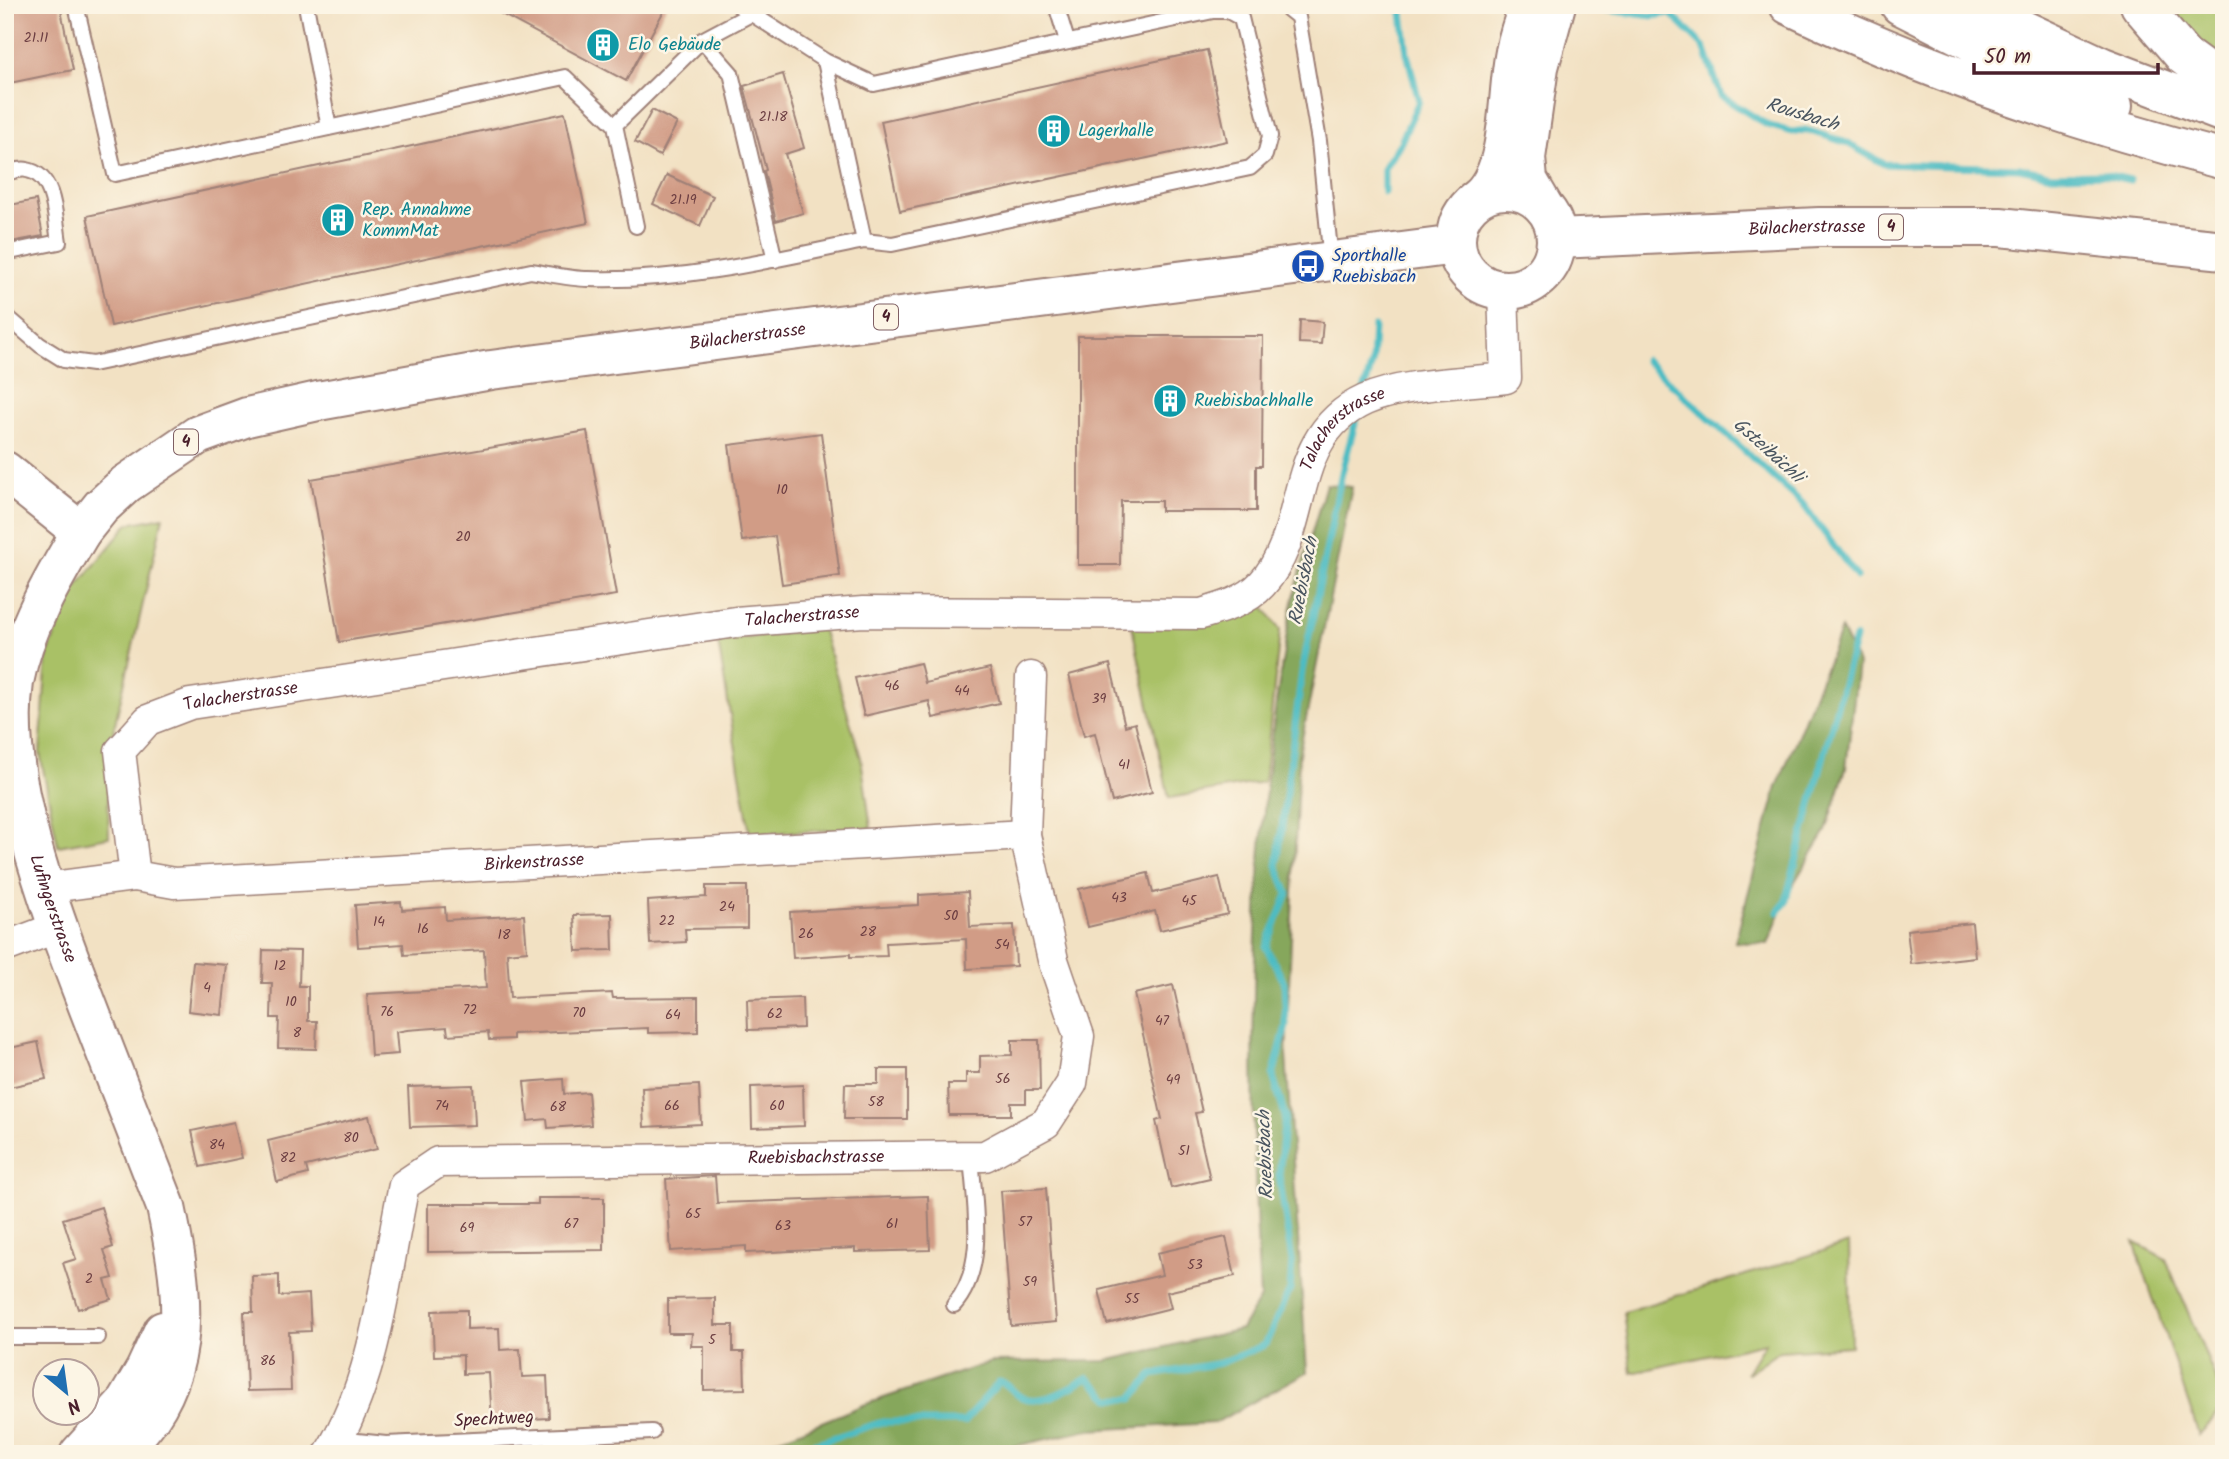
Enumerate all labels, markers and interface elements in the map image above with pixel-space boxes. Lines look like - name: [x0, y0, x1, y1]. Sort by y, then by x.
- building icon: Elo Gebäude: [584, 26, 622, 64]
- house number: 21.11: [24, 27, 48, 49]
- place label: Elo Gebäude: [628, 31, 721, 60]
- scale bar: [1974, 32, 2157, 76]
- text: 50 m: [1984, 41, 2031, 74]
- water label: Rousbach: [1762, 90, 1844, 141]
- house number: 21.18: [759, 106, 788, 128]
- building icon: Lagerhalle: [1035, 112, 1073, 150]
- place label: Lagerhalle: [1078, 117, 1154, 146]
- house number: 21.19: [669, 189, 697, 211]
- place label: Rep. Annahme KommMat: [362, 196, 471, 246]
- building icon: Rep. Annahme KommMat: [319, 201, 357, 239]
- street label: Bülacherstrasse: [1748, 212, 1865, 245]
- road number: 4: [1879, 215, 1903, 240]
- place label: Sporthalle Ruebisbach: [1332, 242, 1416, 292]
- bus stop icon: Sporthalle Ruebisbach: [1289, 247, 1327, 285]
- road number: 4: [874, 304, 898, 330]
- street label: Bülacherstrasse: [688, 315, 808, 359]
- street label: Talacherstrasse: [1293, 379, 1389, 475]
- building icon: Ruebisbachhalle: [1151, 382, 1189, 420]
- place label: Ruebisbachhalle: [1194, 387, 1313, 416]
- water label: Gsteibächli: [1726, 411, 1814, 494]
- road number: 4: [174, 430, 198, 454]
- house number: 10: [776, 479, 788, 501]
- house number: 20: [455, 526, 471, 548]
- water label: Ruebisbach: [1281, 533, 1328, 627]
- street label: Talacherstrasse: [743, 598, 861, 636]
- street label: Talacherstrasse: [179, 673, 300, 720]
- house number: 46: [884, 675, 900, 697]
- house number: 44: [954, 680, 970, 702]
- house number: 39: [1092, 688, 1107, 710]
- house number: 41: [1118, 754, 1130, 776]
- street label: Birkenstrasse: [483, 845, 585, 880]
- street label: Lufingerstrasse: [21, 851, 85, 967]
- house number: 43: [1111, 887, 1127, 909]
- house number: 45: [1181, 890, 1198, 912]
- house number: 24: [719, 896, 735, 918]
- house number: 50: [944, 905, 958, 927]
- house number: 22: [659, 910, 675, 932]
- house number: 14: [373, 911, 385, 933]
- house number: 16: [417, 918, 429, 940]
- house number: 28: [860, 921, 877, 943]
- house number: 26: [798, 923, 814, 945]
- house number: 18: [498, 924, 511, 946]
- house number: 54: [994, 934, 1010, 956]
- house number: 12: [274, 955, 286, 977]
- house number: 4: [203, 977, 211, 999]
- house number: 10: [285, 991, 297, 1013]
- house number: 72: [463, 999, 477, 1021]
- house number: 76: [380, 1001, 394, 1023]
- house number: 70: [572, 1002, 586, 1024]
- house number: 62: [767, 1003, 783, 1025]
- house number: 64: [665, 1004, 681, 1026]
- house number: 47: [1155, 1010, 1170, 1032]
- house number: 8: [293, 1022, 302, 1044]
- house number: 56: [995, 1068, 1011, 1090]
- house number: 49: [1166, 1069, 1180, 1091]
- house number: 58: [868, 1091, 885, 1113]
- house number: 74: [435, 1095, 449, 1117]
- house number: 66: [664, 1095, 680, 1117]
- house number: 60: [770, 1095, 784, 1117]
- house number: 68: [550, 1096, 567, 1118]
- water label: Ruebisbach: [1249, 1108, 1283, 1200]
- house number: 80: [343, 1127, 359, 1149]
- house number: 84: [209, 1134, 225, 1156]
- house number: 51: [1178, 1140, 1190, 1162]
- street label: Ruebisbachstrasse: [747, 1143, 885, 1173]
- house number: 82: [280, 1147, 296, 1169]
- house number: 65: [685, 1203, 702, 1225]
- house number: 57: [1018, 1211, 1033, 1233]
- house number: 67: [564, 1213, 579, 1235]
- house number: 61: [886, 1213, 898, 1235]
- house number: 63: [775, 1215, 791, 1237]
- house number: 69: [460, 1217, 474, 1239]
- house number: 53: [1187, 1254, 1203, 1276]
- house number: 2: [85, 1268, 93, 1290]
- house number: 59: [1023, 1271, 1037, 1293]
- house number: 55: [1124, 1288, 1141, 1310]
- house number: 5: [708, 1329, 717, 1351]
- house number: 86: [260, 1350, 276, 1372]
- north arrow: [32, 1358, 102, 1428]
- text: N: [61, 1389, 86, 1421]
- street label: Spechtweg: [453, 1403, 535, 1437]

